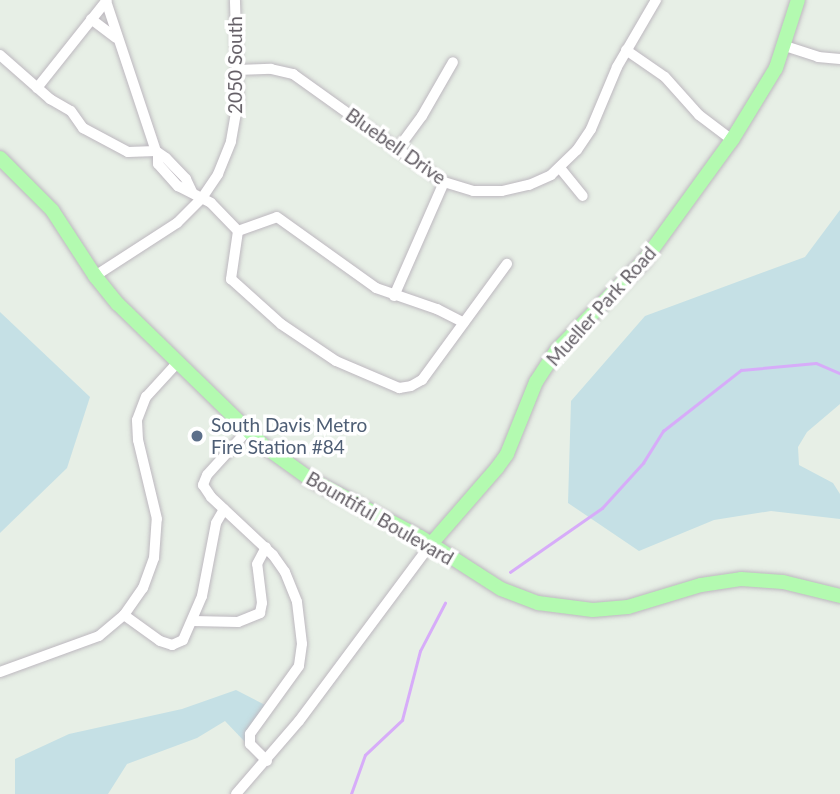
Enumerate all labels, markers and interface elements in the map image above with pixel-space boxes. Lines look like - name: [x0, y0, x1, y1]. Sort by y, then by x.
- street label: 2050 South: [224, 16, 246, 114]
- street label: Bluebell Drive: [342, 103, 450, 189]
- street label: Mueller Park Road: [541, 242, 661, 370]
- place label: South Davis Metro Fire Station #84: [211, 414, 367, 458]
- marker: South Davis Metro Fire Station #84: [189, 428, 205, 444]
- street label: Bountiful Boulevard: [302, 467, 458, 569]

